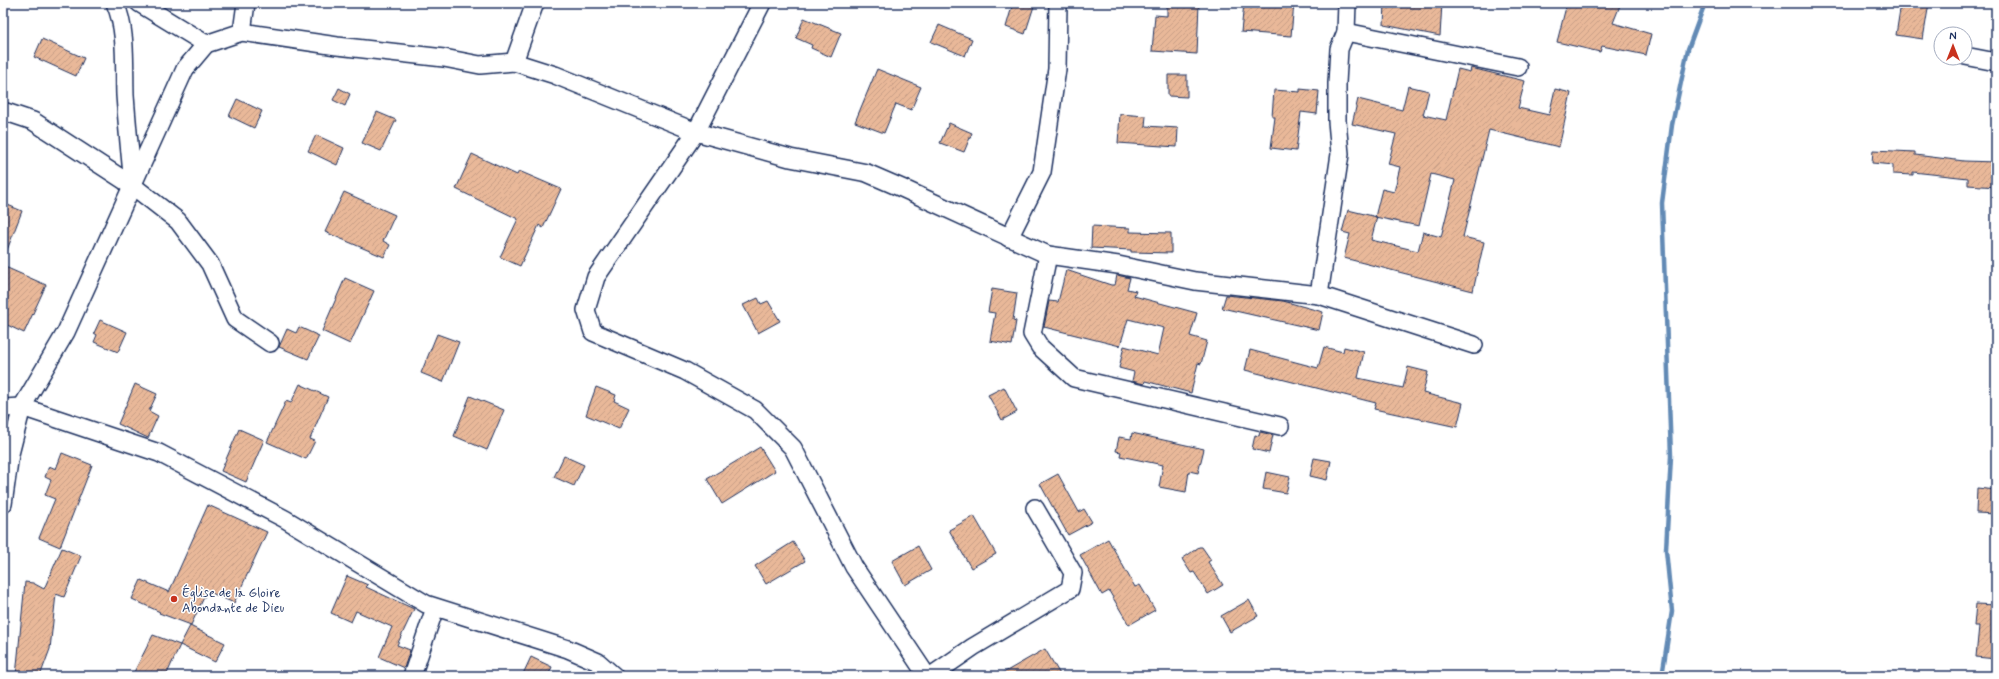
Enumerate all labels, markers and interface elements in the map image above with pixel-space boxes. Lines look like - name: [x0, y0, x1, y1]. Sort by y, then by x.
- north arrow: [1933, 26, 1973, 66]
- text: N: [1949, 30, 1957, 44]
- place label: Église de la Gloire Abondante de Dieu: [182, 584, 285, 617]
- marker: Église de la Gloire Abondante de Dieu: [169, 594, 179, 604]

